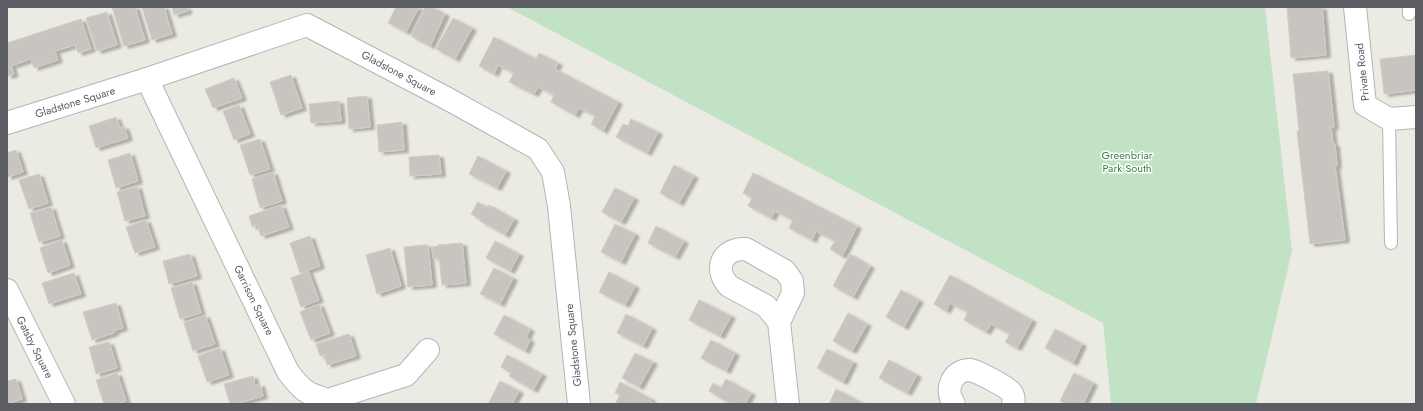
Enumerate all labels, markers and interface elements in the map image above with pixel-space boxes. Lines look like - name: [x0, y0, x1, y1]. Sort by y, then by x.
- street label: Private Road: [1351, 42, 1373, 102]
- street label: Gladstone Square: [359, 46, 440, 100]
- street label: Gladstone Square: [33, 82, 117, 122]
- park label: Greenbriar Park South: [1101, 147, 1153, 176]
- street label: Garrison Square: [230, 262, 278, 338]
- street label: Gladstone Square: [561, 303, 585, 387]
- street label: Gatsby Square: [12, 313, 58, 381]

